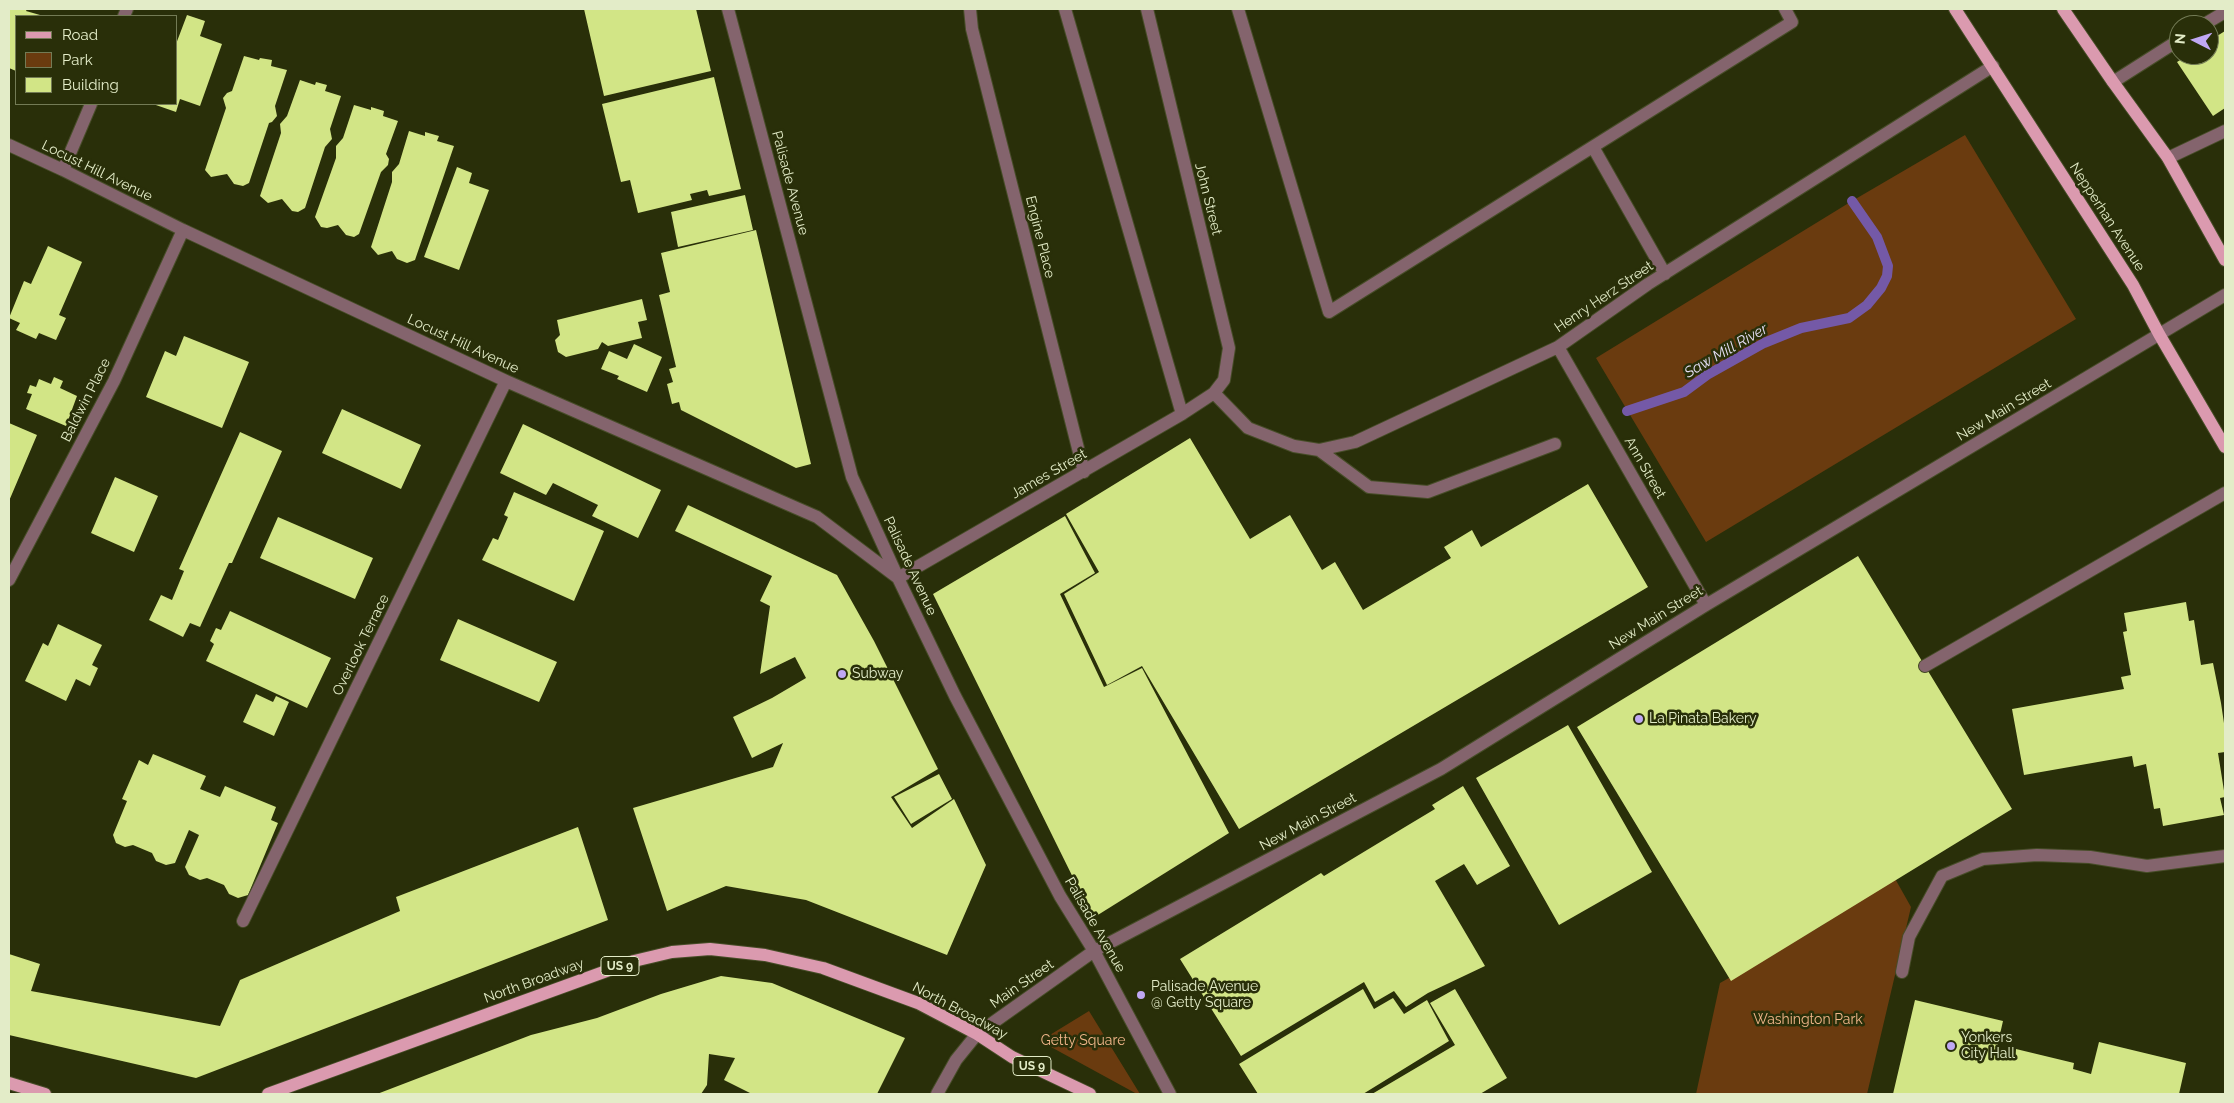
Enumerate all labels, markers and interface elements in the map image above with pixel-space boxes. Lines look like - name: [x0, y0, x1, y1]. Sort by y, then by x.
- legend: [15, 15, 178, 105]
- north arrow: [2169, 15, 2219, 65]
- text: Road: [62, 26, 98, 44]
- text: N: [2172, 33, 2188, 45]
- text: Park: [62, 51, 93, 69]
- text: Building: [62, 76, 119, 94]
- street label: Palisade Avenue: [768, 129, 812, 237]
- street label: Locust Hill Avenue: [39, 137, 155, 205]
- street label: Nepperhan Avenue: [2066, 160, 2148, 274]
- street label: John Street: [1191, 161, 1225, 237]
- street label: Engine Place: [1022, 194, 1058, 280]
- street label: Henry Herz Street: [1552, 258, 1656, 336]
- street label: Locust Hill Avenue: [405, 311, 521, 377]
- water label: Saw Mill River: [1681, 320, 1771, 382]
- street label: Baldwin Place: [58, 355, 114, 445]
- street label: New Main Street: [1954, 375, 2054, 445]
- street label: Ann Street: [1621, 434, 1669, 502]
- street label: James Street: [1008, 446, 1090, 502]
- street label: Palisade Avenue: [880, 514, 940, 618]
- street label: New Main Street: [1606, 582, 1706, 654]
- street label: Overlook Terrace: [329, 592, 393, 698]
- place label: Subway: [852, 666, 903, 682]
- marker: Subway: [836, 668, 848, 680]
- place label: La Pinata Bakery: [1649, 711, 1756, 727]
- marker: La Pinata Bakery: [1633, 713, 1645, 725]
- street label: New Main Street: [1257, 789, 1359, 855]
- street label: Palisade Avenue: [1061, 874, 1129, 976]
- street label: North Broadway: [482, 955, 586, 1007]
- road number: US 9: [601, 956, 639, 976]
- street label: Main Street: [987, 956, 1057, 1012]
- street label: North Broadway: [910, 979, 1010, 1043]
- place label: Palisade Avenue @ Getty Square: [1151, 979, 1258, 1012]
- marker: Palisade Avenue @ Getty Square: [1135, 989, 1147, 1001]
- park label: Washington Park: [1753, 1012, 1863, 1028]
- place label: Yonkers City Hall: [1961, 1030, 2015, 1062]
- park label: Getty Square: [1041, 1033, 1125, 1049]
- marker: Yonkers City Hall: [1945, 1040, 1957, 1052]
- road number: US 9: [1013, 1056, 1051, 1076]

